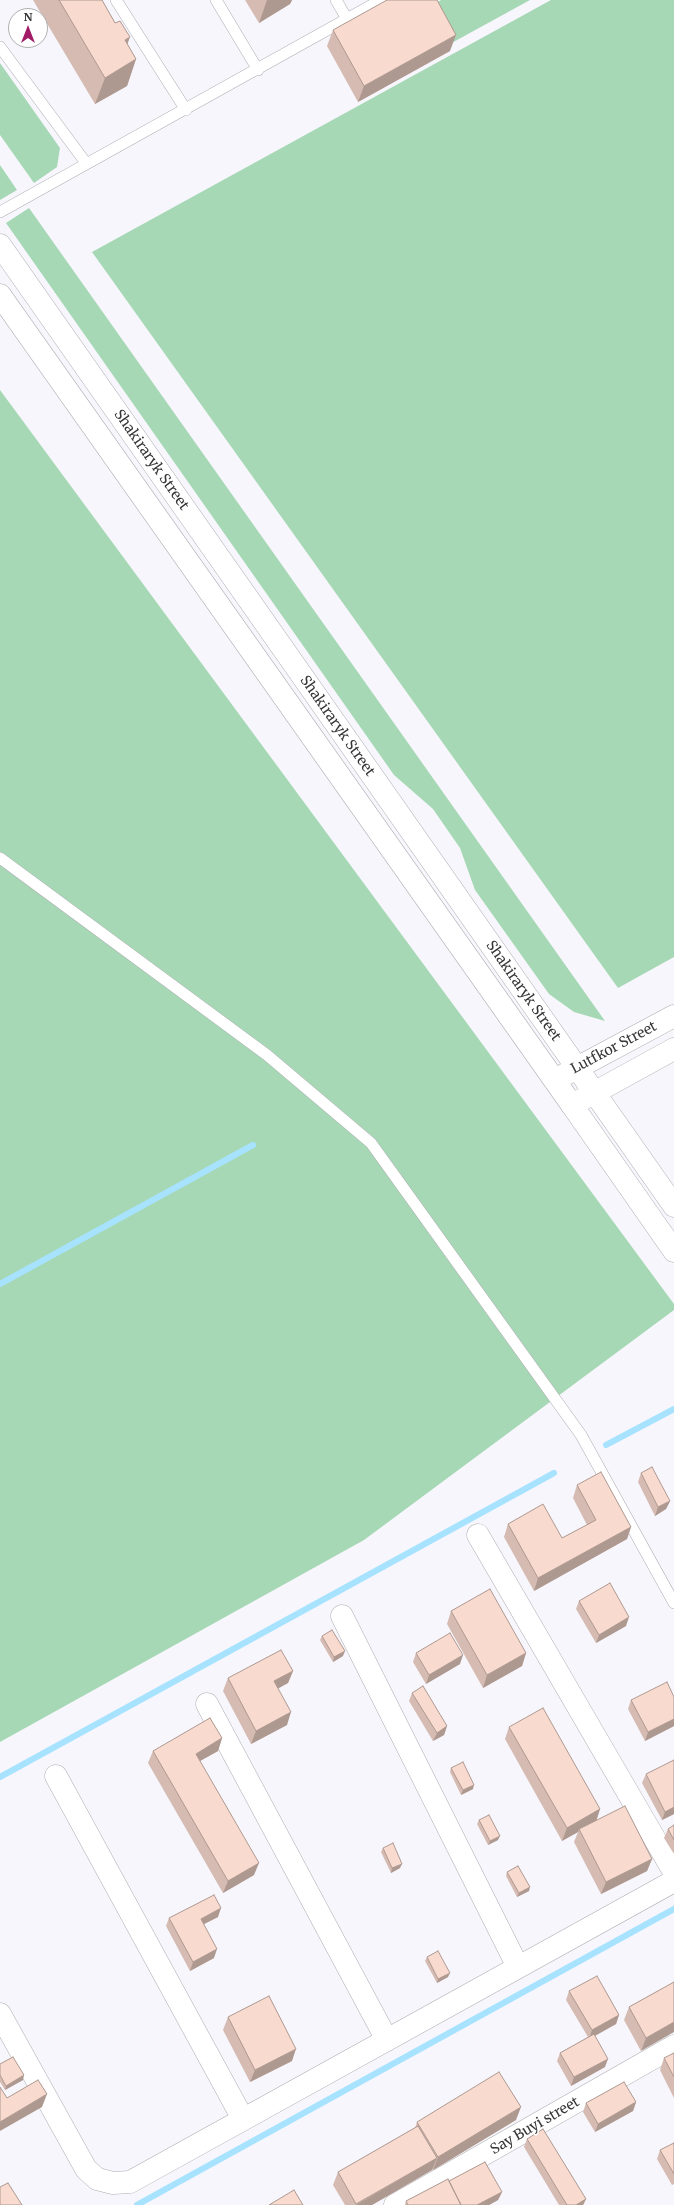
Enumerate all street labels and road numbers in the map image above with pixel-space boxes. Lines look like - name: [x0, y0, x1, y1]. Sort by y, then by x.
- street label: Shakiraryk Street: [110, 407, 192, 513]
- street label: Shakiraryk Street: [296, 673, 378, 779]
- street label: Shakiraryk Street: [482, 938, 564, 1044]
- street label: Lutfkor Street: [568, 1018, 660, 1078]
- street label: Say Buyi street: [488, 2094, 582, 2158]

